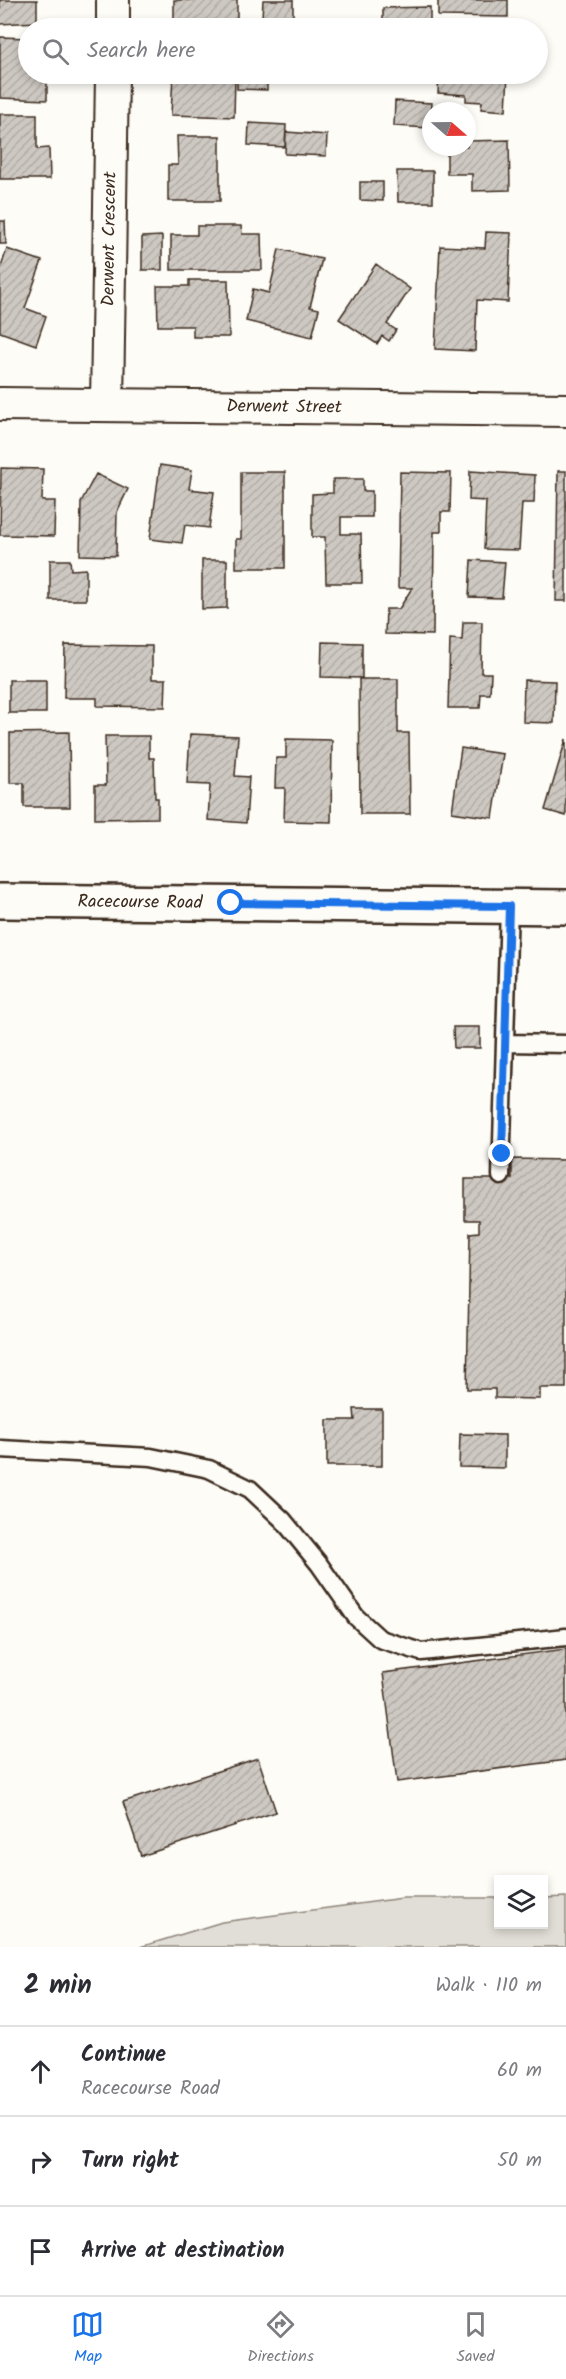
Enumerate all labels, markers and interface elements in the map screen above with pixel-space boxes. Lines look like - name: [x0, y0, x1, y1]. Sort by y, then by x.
- search box: [18, 18, 548, 84]
- text: Search here: [87, 34, 195, 69]
- icon: search: [39, 35, 72, 68]
- north arrow: [422, 102, 476, 156]
- street label: Derwent Crescent: [94, 170, 125, 307]
- street label: Derwent Street: [226, 392, 343, 422]
- street label: Racecourse Road: [77, 887, 204, 918]
- route start: [217, 889, 243, 915]
- route end: [488, 1140, 514, 1166]
- map controls: [494, 1875, 548, 1929]
- button: layers: [494, 1875, 548, 1929]
- text: 2 min: [24, 1965, 92, 2007]
- text: Walk · 110 m: [435, 1970, 542, 2002]
- text: Continue: [81, 2038, 166, 2073]
- icon: ahead: [24, 2055, 57, 2088]
- text: 60 m: [497, 2055, 542, 2087]
- text: Racecourse Road: [81, 2073, 220, 2105]
- text: Turn right: [81, 2144, 179, 2179]
- icon: right: [24, 2145, 57, 2178]
- text: 50 m: [497, 2145, 542, 2177]
- text: Arrive at destination: [81, 2234, 284, 2269]
- icon: arrive: [24, 2235, 57, 2268]
- tab: Map: [71, 2308, 104, 2369]
- tab: Directions: [247, 2308, 314, 2369]
- tab: Saved: [457, 2308, 495, 2369]

